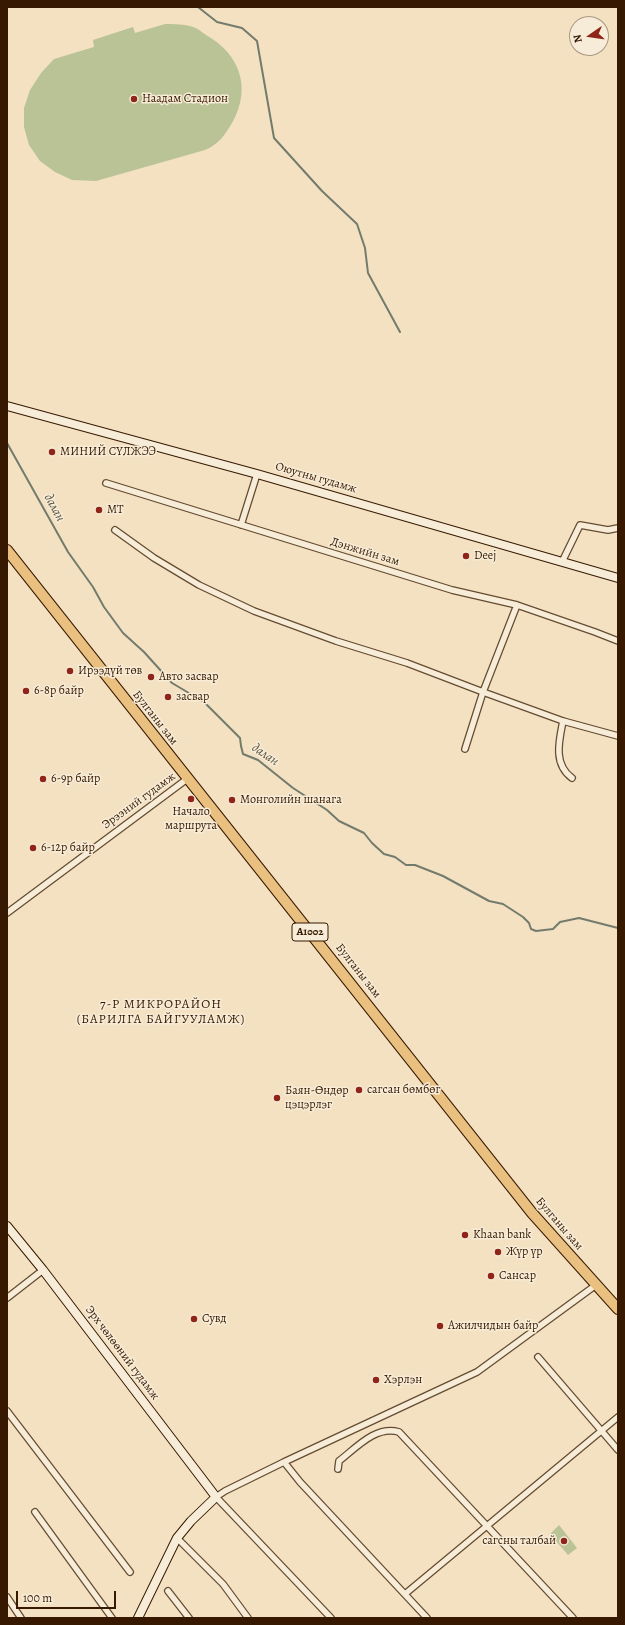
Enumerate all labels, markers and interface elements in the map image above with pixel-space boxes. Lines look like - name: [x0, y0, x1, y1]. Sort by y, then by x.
- north arrow: [569, 16, 609, 56]
- text: N: [570, 33, 586, 44]
- place label: Наадам Стадион: [142, 92, 228, 106]
- marker: Наадам Стадион: [129, 94, 139, 104]
- place label: МИНИЙ СҮЛЖЭЭ: [60, 445, 156, 459]
- marker: МИНИЙ СҮЛЖЭЭ: [47, 447, 57, 457]
- street label: Оюутны гудамж: [274, 460, 358, 496]
- water label: далан: [40, 492, 68, 524]
- place label: МТ: [107, 503, 124, 517]
- marker: МТ: [94, 505, 104, 515]
- street label: Дэнжийн зам: [329, 535, 401, 569]
- place label: Deej: [474, 549, 496, 563]
- marker: Deej: [461, 551, 471, 561]
- place label: Ирээдүй төв: [78, 664, 142, 678]
- marker: Ирээдүй төв: [65, 666, 75, 676]
- place label: Авто засвар: [159, 670, 219, 684]
- marker: Авто засвар: [146, 672, 156, 682]
- place label: 6-8р байр: [34, 684, 84, 698]
- marker: 6-8р байр: [21, 686, 31, 696]
- street label: Булганы зам: [129, 688, 181, 748]
- place label: засвар: [176, 690, 209, 704]
- marker: засвар: [163, 692, 173, 702]
- water label: далан: [249, 740, 281, 770]
- street label: Эрээний гудамж: [100, 770, 178, 832]
- place label: 6-9р байр: [51, 772, 100, 786]
- marker: 6-9р байр: [38, 774, 48, 784]
- place label: Монголийн шанага: [240, 793, 342, 807]
- marker: Начало маршрута: [186, 794, 196, 804]
- marker: Монголийн шанага: [227, 795, 237, 805]
- place label: Начало маршрута: [165, 805, 217, 833]
- place label: 6-12р байр: [41, 841, 95, 855]
- marker: 6-12р байр: [28, 843, 38, 853]
- road number: A1002: [292, 923, 328, 941]
- street label: Булганы зам: [332, 941, 384, 1001]
- district label: 7-Р МИКРОРАЙОН (БАРИЛГА БАЙГУУЛАМЖ): [77, 997, 245, 1028]
- place label: сагсан бөмбөг: [367, 1083, 440, 1097]
- place label: Баян-Өндөр цэцэрлэг: [285, 1084, 349, 1112]
- marker: сагсан бөмбөг: [354, 1085, 364, 1095]
- marker: Баян-Өндөр цэцэрлэг: [272, 1093, 282, 1103]
- street label: Булганы зам: [532, 1195, 586, 1253]
- place label: Khaan bank: [473, 1228, 531, 1242]
- marker: Khaan bank: [460, 1230, 470, 1240]
- place label: Жүр үр: [506, 1245, 542, 1259]
- marker: Жүр үр: [493, 1247, 503, 1257]
- place label: Сансар: [499, 1269, 536, 1283]
- marker: Сансар: [486, 1271, 496, 1281]
- street label: Эрх чөлөөний гудамж: [82, 1303, 162, 1403]
- place label: Сувд: [202, 1312, 226, 1326]
- marker: Сувд: [189, 1314, 199, 1324]
- place label: Ажилчидын байр: [448, 1319, 538, 1333]
- marker: Ажилчидын байр: [435, 1321, 445, 1331]
- place label: Хэрлэн: [384, 1373, 422, 1387]
- marker: Хэрлэн: [371, 1375, 381, 1385]
- place label: сагсны талбай: [482, 1534, 556, 1548]
- marker: сагсны талбай: [559, 1536, 569, 1546]
- scale bar: [18, 1583, 118, 1609]
- text: 100 m: [23, 1590, 52, 1606]

